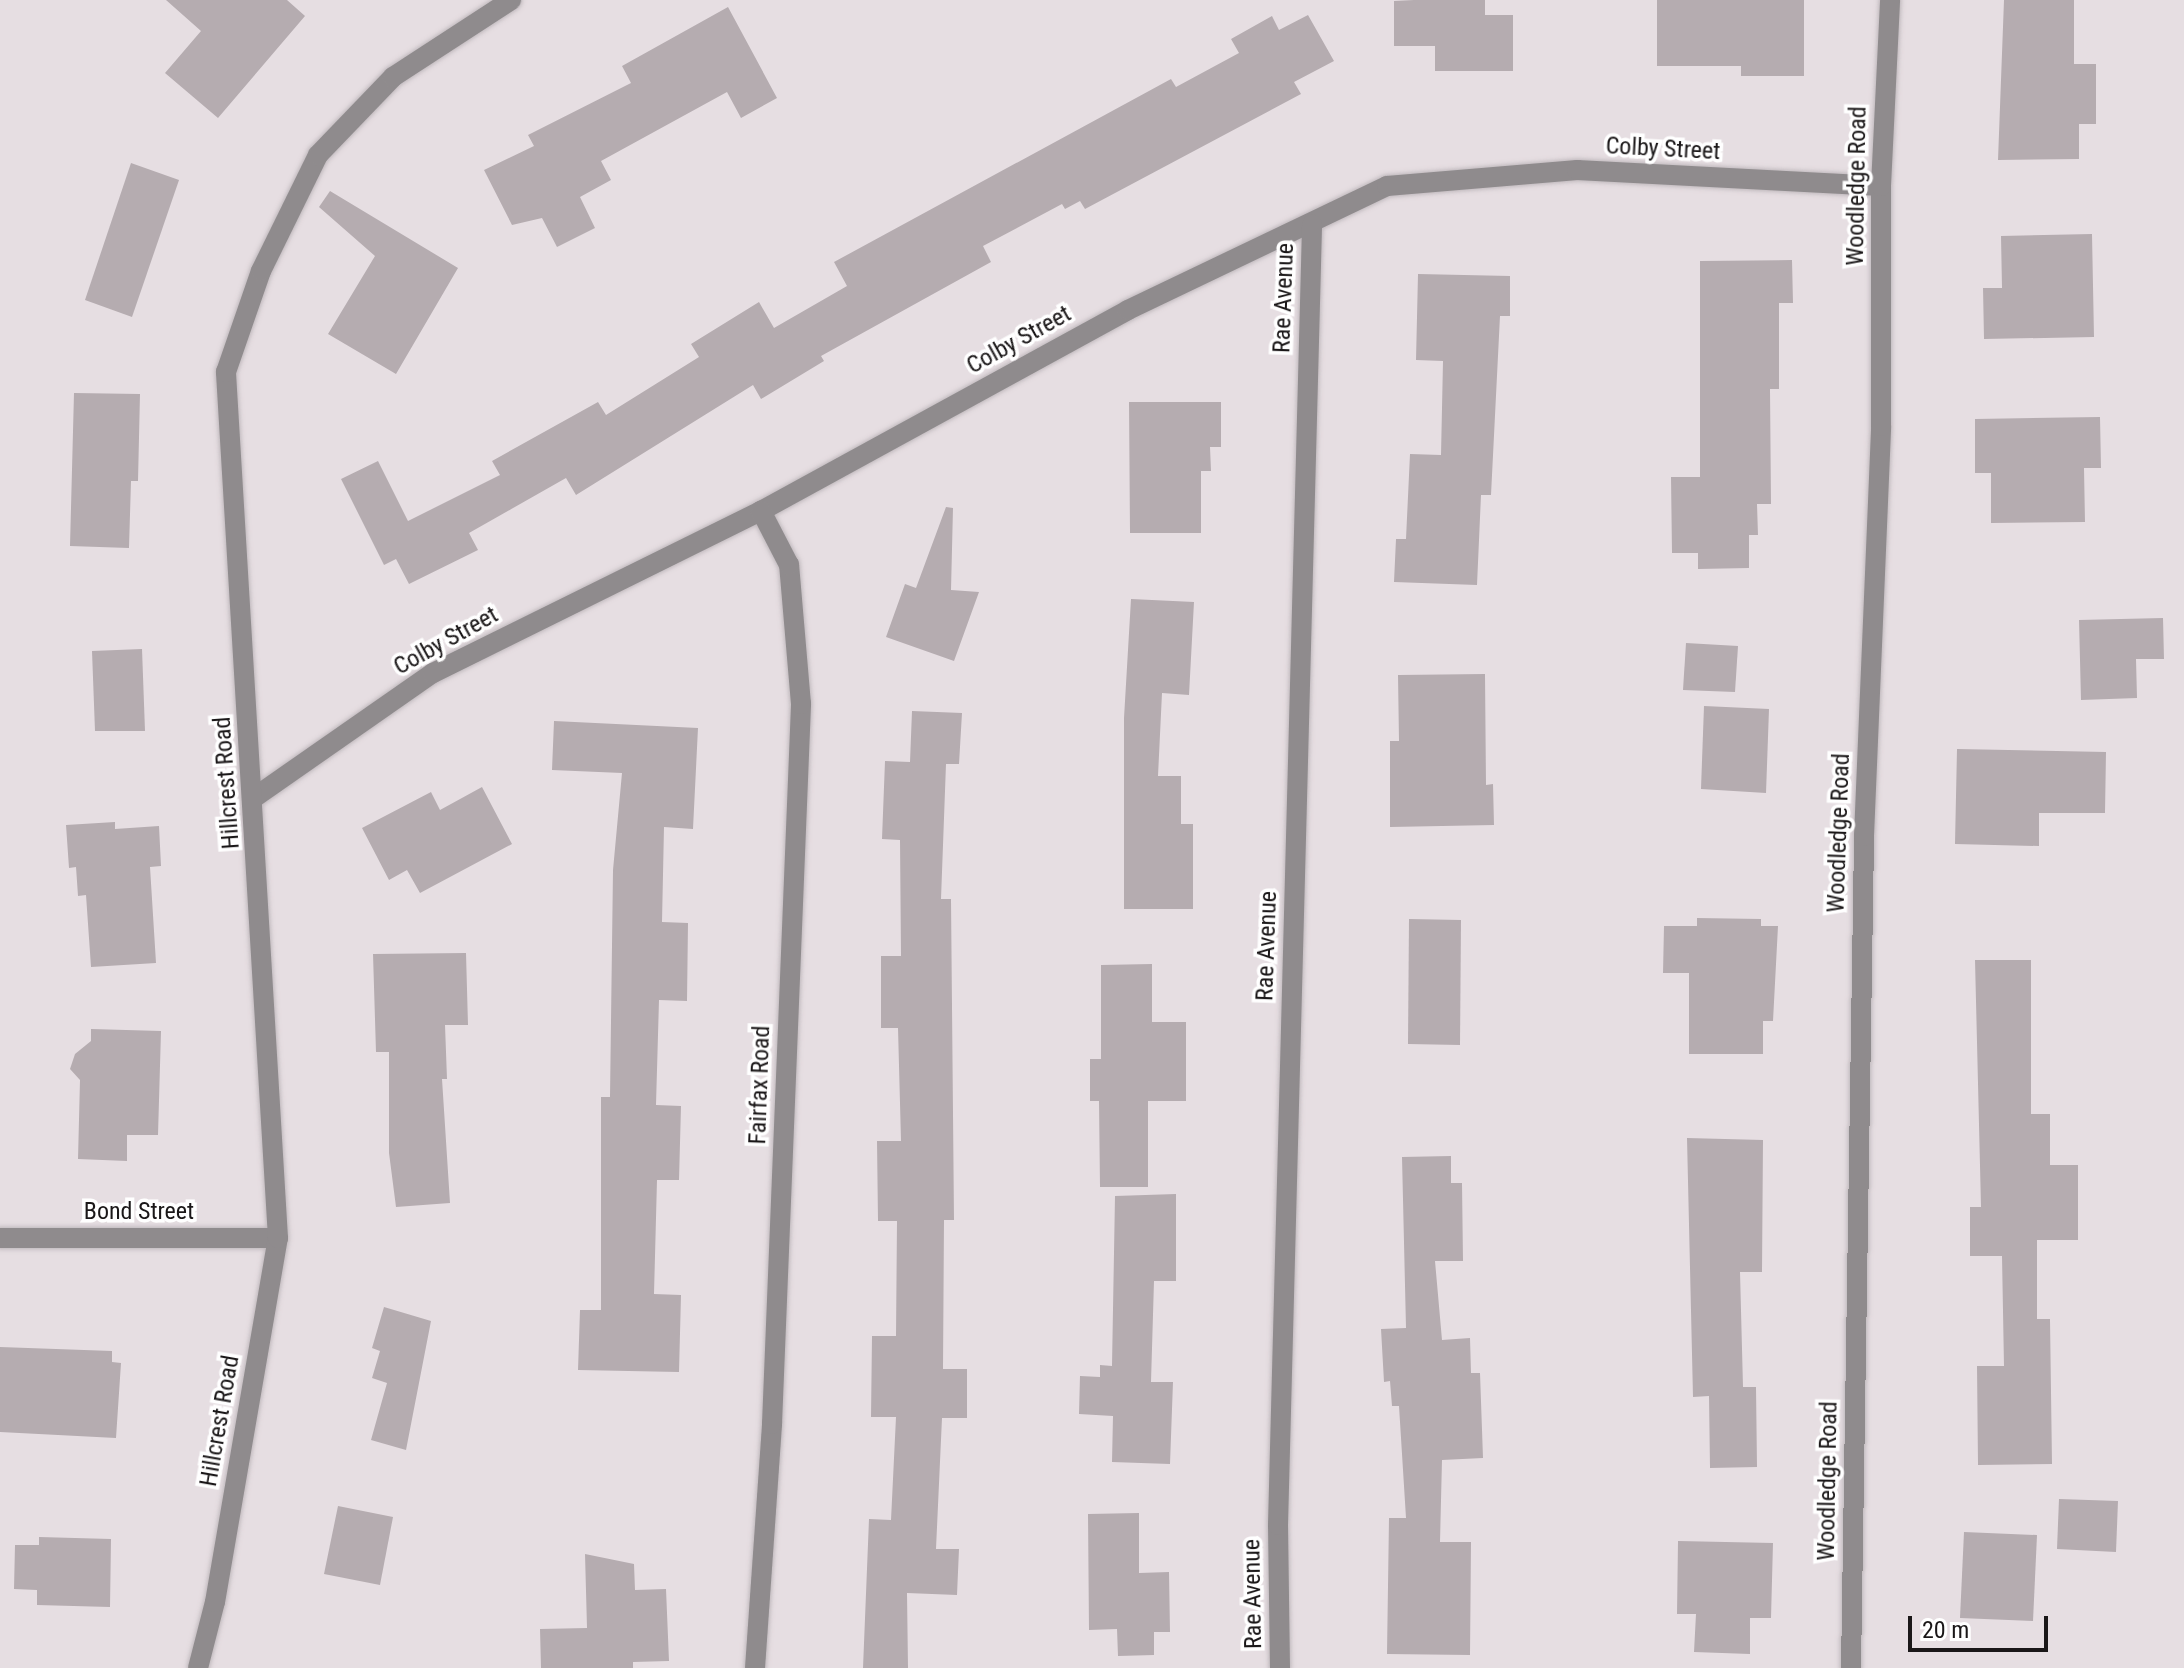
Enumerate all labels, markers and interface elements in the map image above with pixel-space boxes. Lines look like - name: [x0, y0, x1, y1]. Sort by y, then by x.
- street label: Woodledge Road: [1841, 106, 1873, 266]
- street label: Colby Street: [1605, 132, 1721, 166]
- street label: Rae Avenue: [1268, 242, 1300, 354]
- street label: Colby Street: [962, 300, 1076, 380]
- street label: Colby Street: [389, 601, 503, 681]
- street label: Hillcrest Road: [208, 716, 246, 850]
- street label: Woodledge Road: [1822, 753, 1856, 913]
- street label: Rae Avenue: [1251, 890, 1283, 1002]
- street label: Fairfax Road: [744, 1025, 776, 1145]
- street label: Bond Street: [84, 1198, 194, 1226]
- street label: Hillcrest Road: [194, 1353, 246, 1489]
- street label: Woodledge Road: [1812, 1401, 1844, 1561]
- street label: Rae Avenue: [1238, 1539, 1268, 1649]
- scale bar: [1912, 1600, 2052, 1650]
- text: 20 m: [1922, 1616, 1969, 1644]

